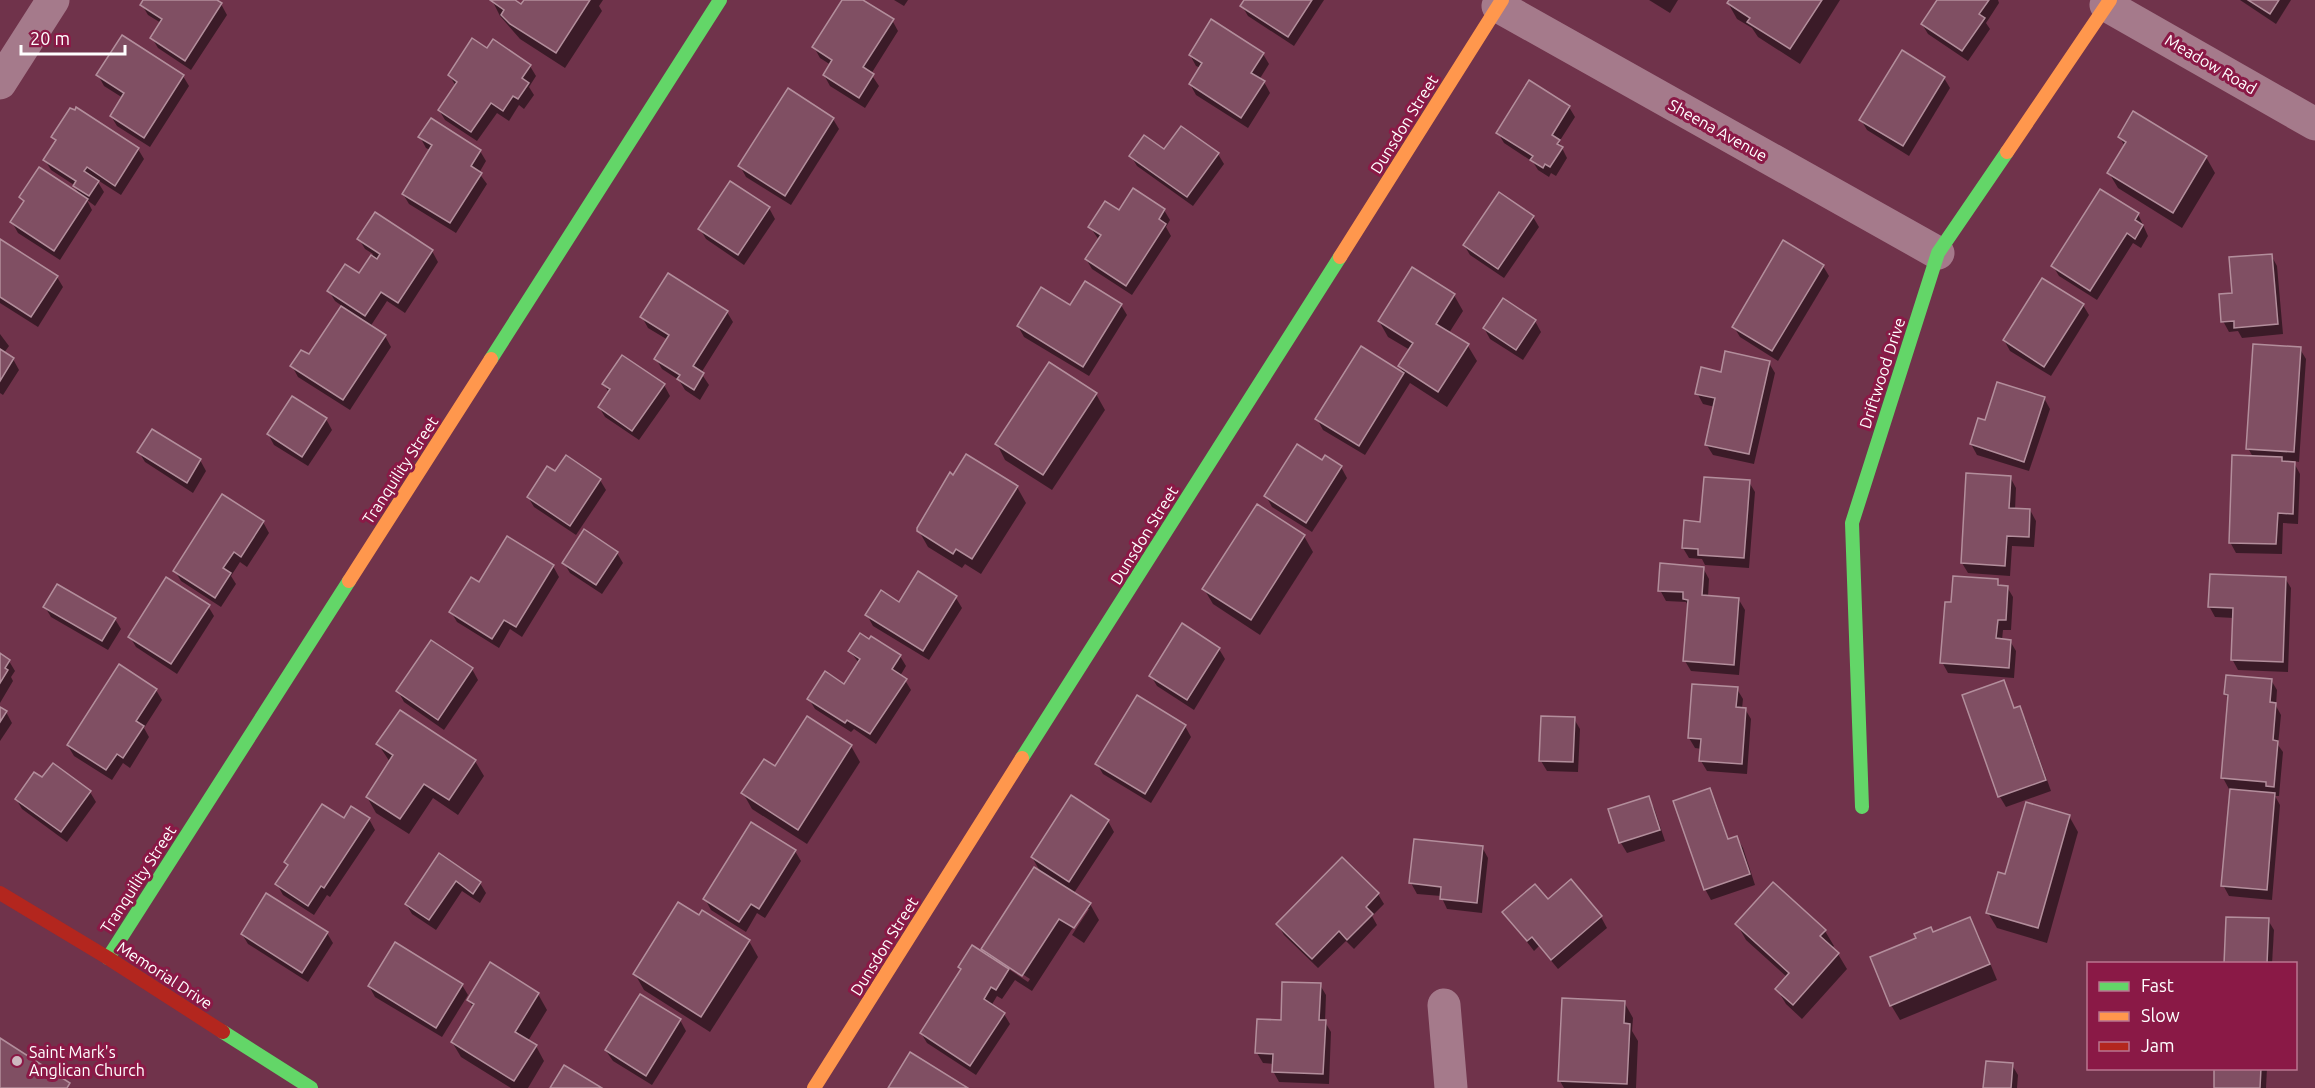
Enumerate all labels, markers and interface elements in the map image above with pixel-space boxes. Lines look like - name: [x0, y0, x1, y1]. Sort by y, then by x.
- scale bar: [21, 18, 124, 56]
- text: 20 m: [30, 28, 70, 48]
- street label: Meadow Road: [2162, 31, 2260, 97]
- street label: Dunsdon Street: [1367, 71, 1442, 177]
- street label: Sheena Avenue: [1665, 95, 1771, 165]
- street label: Driftwood Drive: [1856, 315, 1908, 431]
- street label: Tranquility Street: [359, 412, 442, 527]
- street label: Dunsdon Street: [1107, 482, 1182, 588]
- street label: Tranquility Street: [97, 821, 180, 936]
- street label: Dunsdon Street: [847, 893, 922, 999]
- street label: Memorial Drive: [114, 938, 216, 1012]
- legend: [2087, 962, 2297, 1070]
- text: Fast: [2141, 975, 2174, 995]
- text: Slow: [2141, 1005, 2180, 1025]
- text: Jam: [2141, 1035, 2175, 1055]
- place label: Saint Mark's Anglican Church: [29, 1043, 145, 1079]
- marker: Saint Mark's Anglican Church: [10, 1054, 24, 1068]

